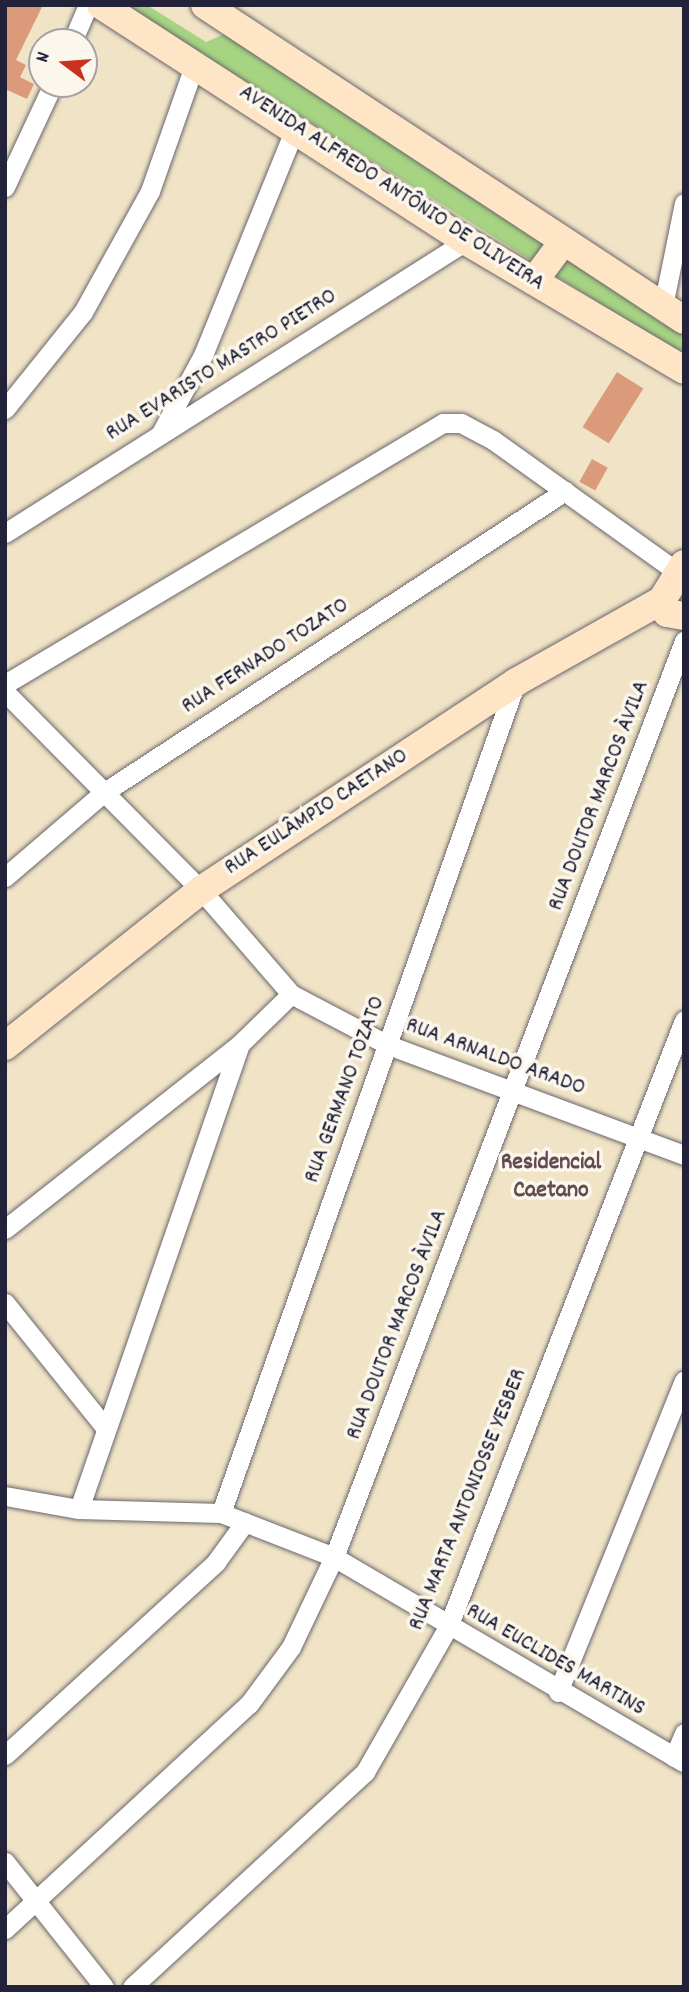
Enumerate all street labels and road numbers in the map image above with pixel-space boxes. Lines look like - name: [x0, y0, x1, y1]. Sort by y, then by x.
- street label: AVENIDA ALFREDO ANTÔNIO DE OLIVEIRA: [233, 80, 549, 298]
- street label: RUA EVARISTO MASTRO PIETRO: [101, 284, 343, 448]
- street label: RUA FERNADO TOZATO: [177, 593, 355, 721]
- street label: RUA DOUTOR MARCOS ÀVILA: [543, 677, 657, 915]
- street label: RUA EULÂMPIO CAETANO: [220, 743, 414, 883]
- street label: RUA GERMANO TOZATO: [299, 993, 393, 1187]
- street label: RUA ARNALDO ARADO: [402, 1013, 588, 1103]
- street label: RUA DOUTOR MARCOS ÀVILA: [341, 1206, 455, 1444]
- street label: RUA MARTA ANTONIOSSE YESBER: [404, 1365, 534, 1635]
- street label: RUA EUCLIDES MARTINS: [460, 1598, 650, 1724]

